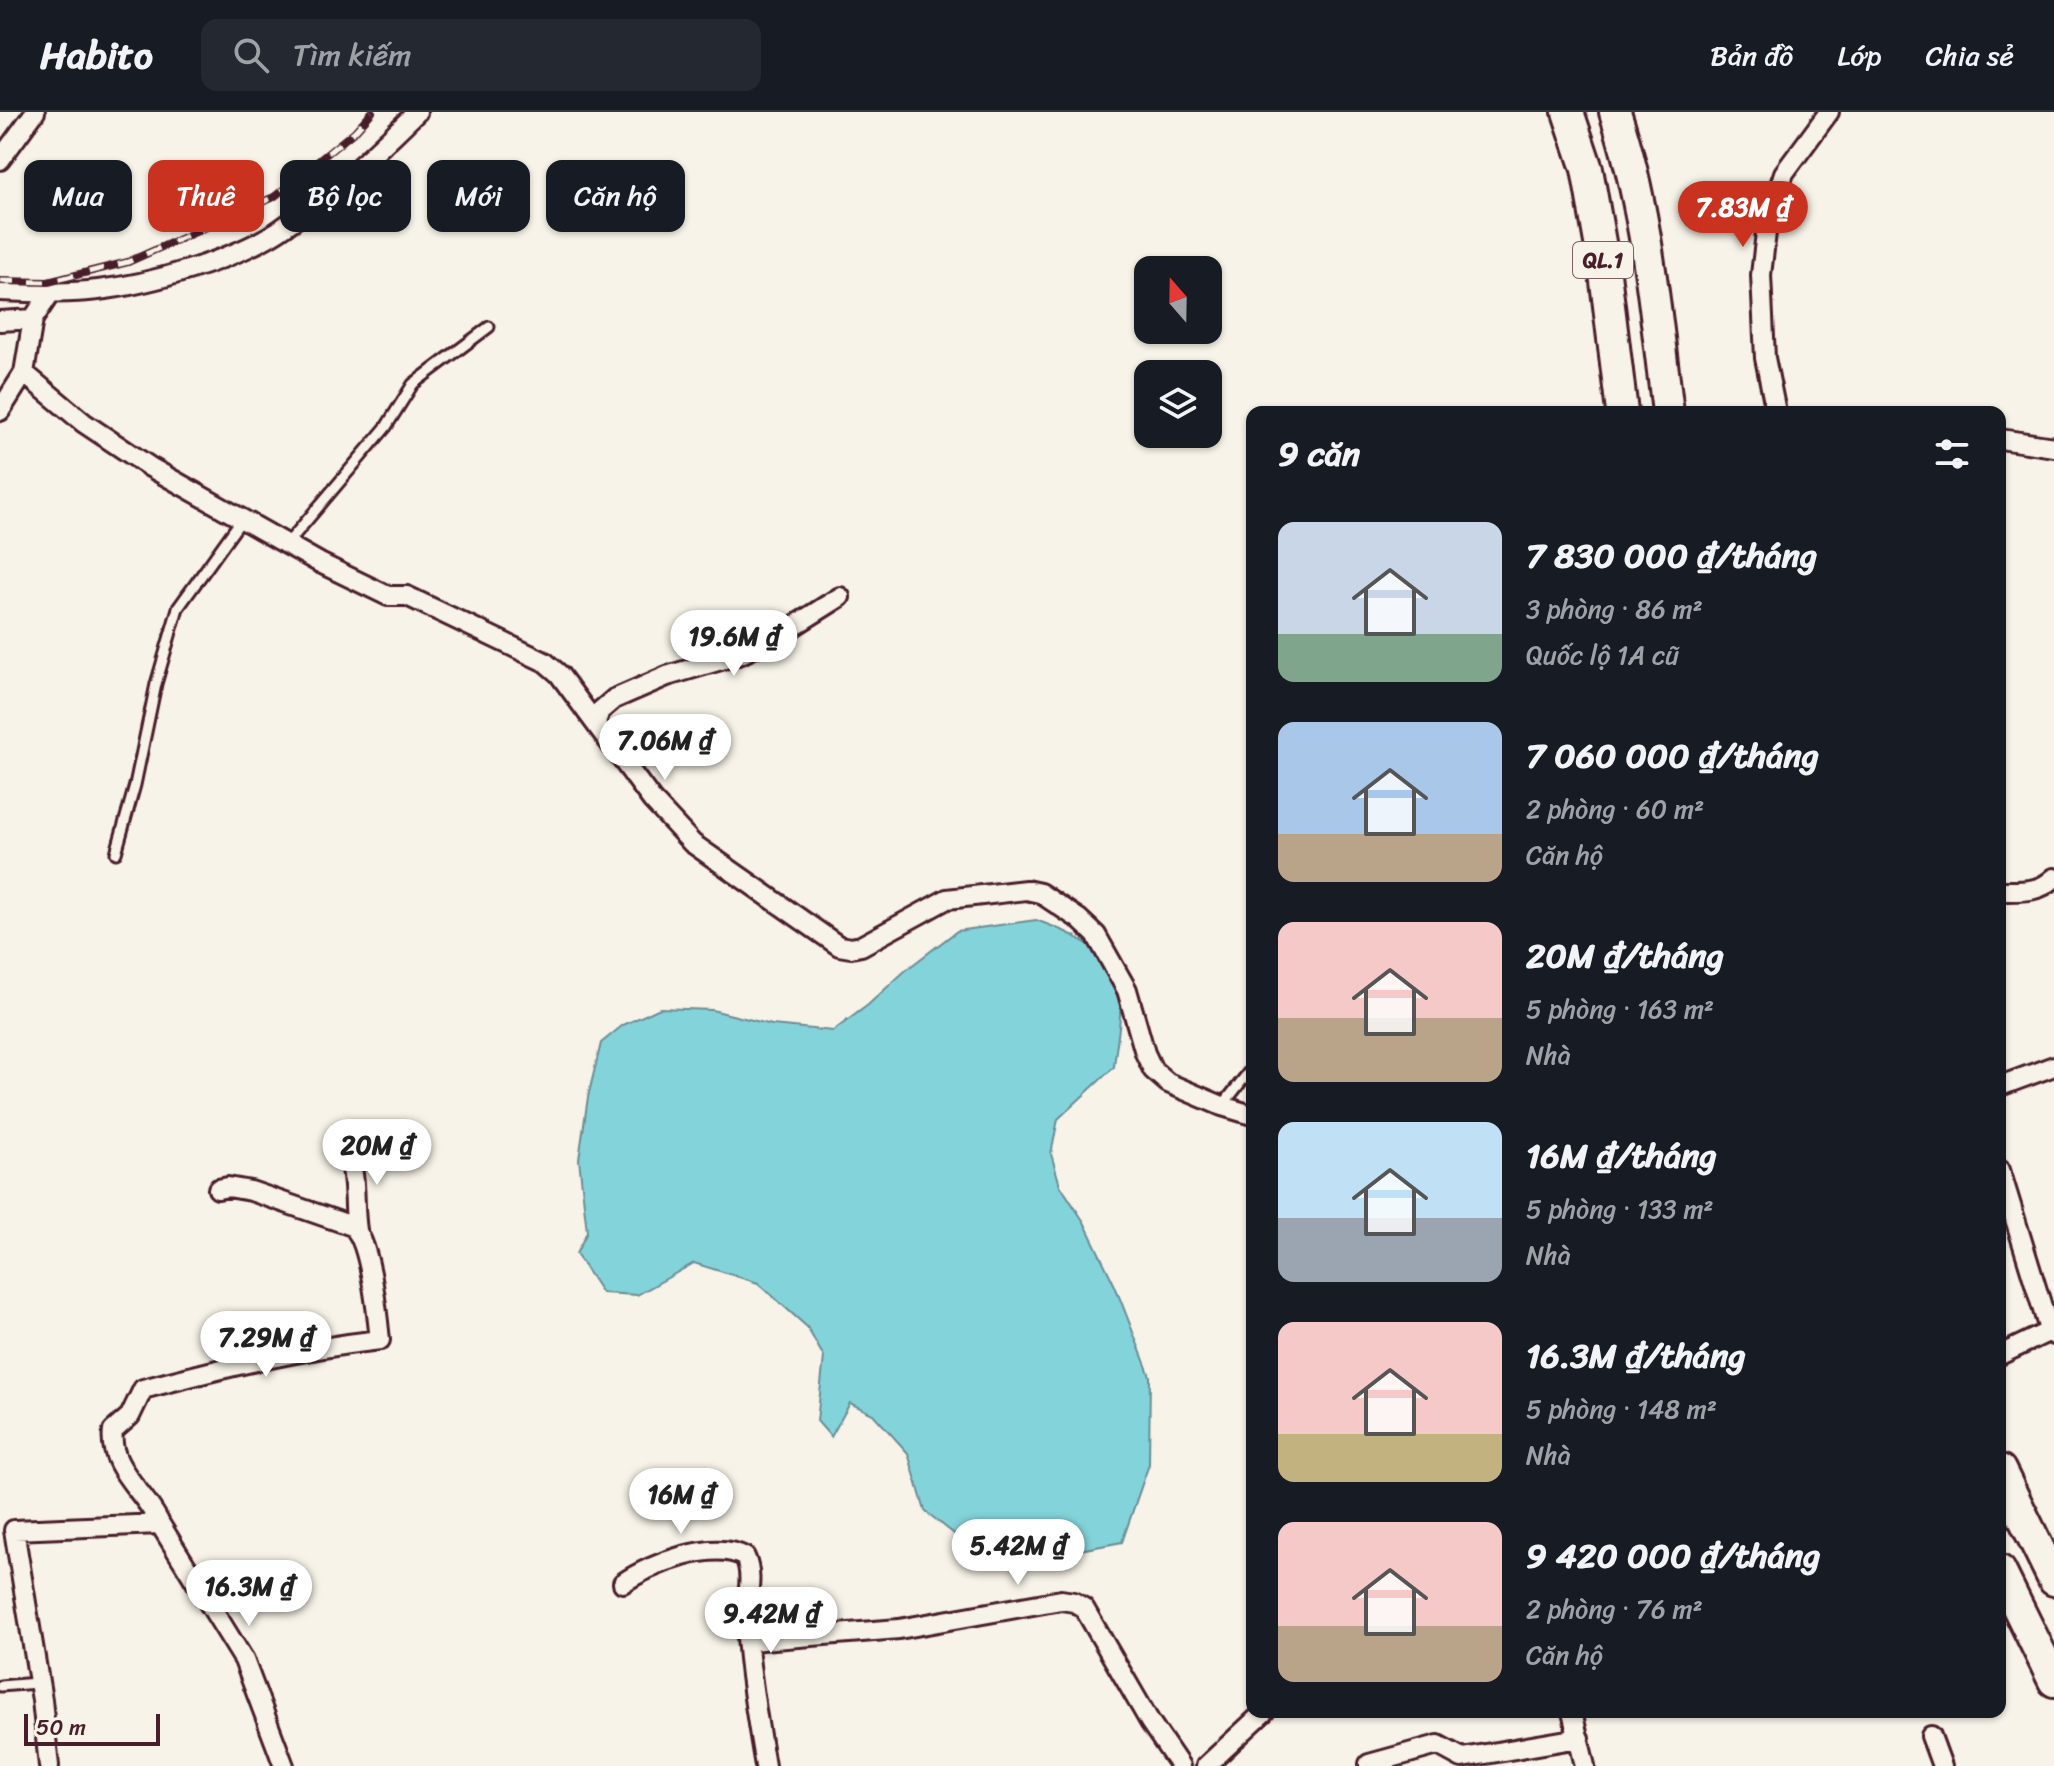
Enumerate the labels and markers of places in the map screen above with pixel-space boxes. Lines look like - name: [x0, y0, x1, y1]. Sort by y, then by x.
- pin: 7.83M ₫: [1669, 181, 1817, 249]
- pin: 19.6M ₫: [660, 610, 808, 678]
- pin: 7.06M ₫: [591, 714, 739, 782]
- pin: 20M ₫: [321, 1119, 433, 1187]
- pin: 7.29M ₫: [192, 1311, 340, 1379]
- pin: 16M ₫: [625, 1468, 737, 1536]
- pin: 5.42M ₫: [944, 1519, 1092, 1587]
- pin: 16.3M ₫: [175, 1560, 323, 1628]
- pin: 9.42M ₫: [697, 1587, 845, 1655]

